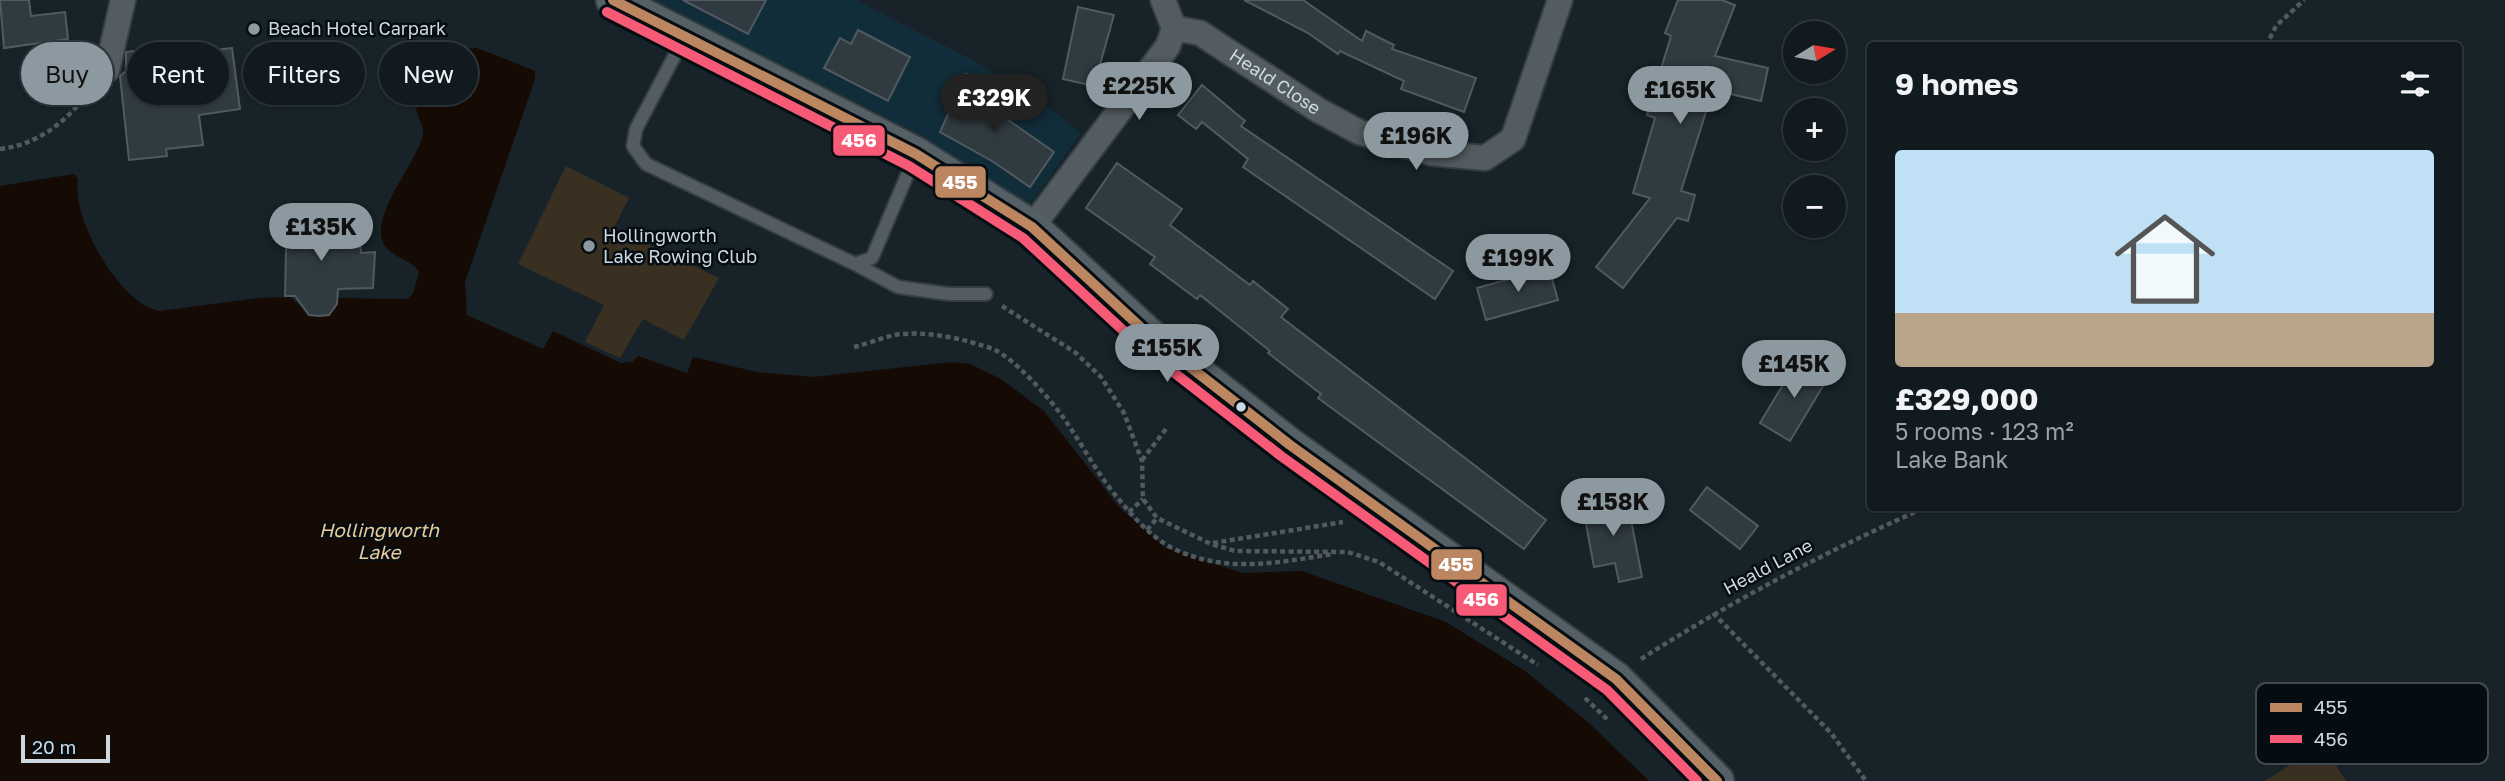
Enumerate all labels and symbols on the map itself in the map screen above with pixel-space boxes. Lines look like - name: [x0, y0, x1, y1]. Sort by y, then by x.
- place label: Beach Hotel Carpark: [268, 17, 446, 39]
- marker: Beach Hotel Carpark: [246, 21, 262, 37]
- north arrow: [1783, 21, 1846, 84]
- street label: Heald Close: [1226, 43, 1325, 119]
- pin: £225K: [1090, 62, 1188, 122]
- pin: £165K: [1631, 66, 1729, 126]
- pin: £329K: [945, 74, 1043, 134]
- pin: £196K: [1367, 113, 1465, 172]
- line badge: 456: [832, 124, 886, 157]
- text: 456: [841, 128, 877, 151]
- line badge: 455: [934, 165, 987, 199]
- text: 455: [942, 170, 978, 193]
- pin: £135K: [272, 204, 370, 263]
- place label: Hollingworth Lake Rowing Club: [603, 224, 757, 267]
- pin: £199K: [1469, 234, 1567, 294]
- marker: Hollingworth Lake Rowing Club: [581, 238, 597, 254]
- pin: £155K: [1118, 324, 1216, 384]
- pin: £145K: [1745, 340, 1843, 400]
- unlabelled marker: [1234, 400, 1248, 414]
- pin: £158K: [1564, 478, 1662, 538]
- water label: Hollingworth Lake: [319, 518, 440, 563]
- street label: Heald Lane: [1719, 534, 1816, 599]
- line badge: 455: [1430, 548, 1483, 581]
- text: 455: [1438, 552, 1474, 575]
- line badge: 456: [1455, 583, 1508, 617]
- text: 456: [1463, 587, 1499, 610]
- legend: [2256, 683, 2488, 764]
- text: 455: [2314, 695, 2348, 718]
- text: 456: [2314, 727, 2348, 750]
- scale bar: [21, 732, 110, 764]

